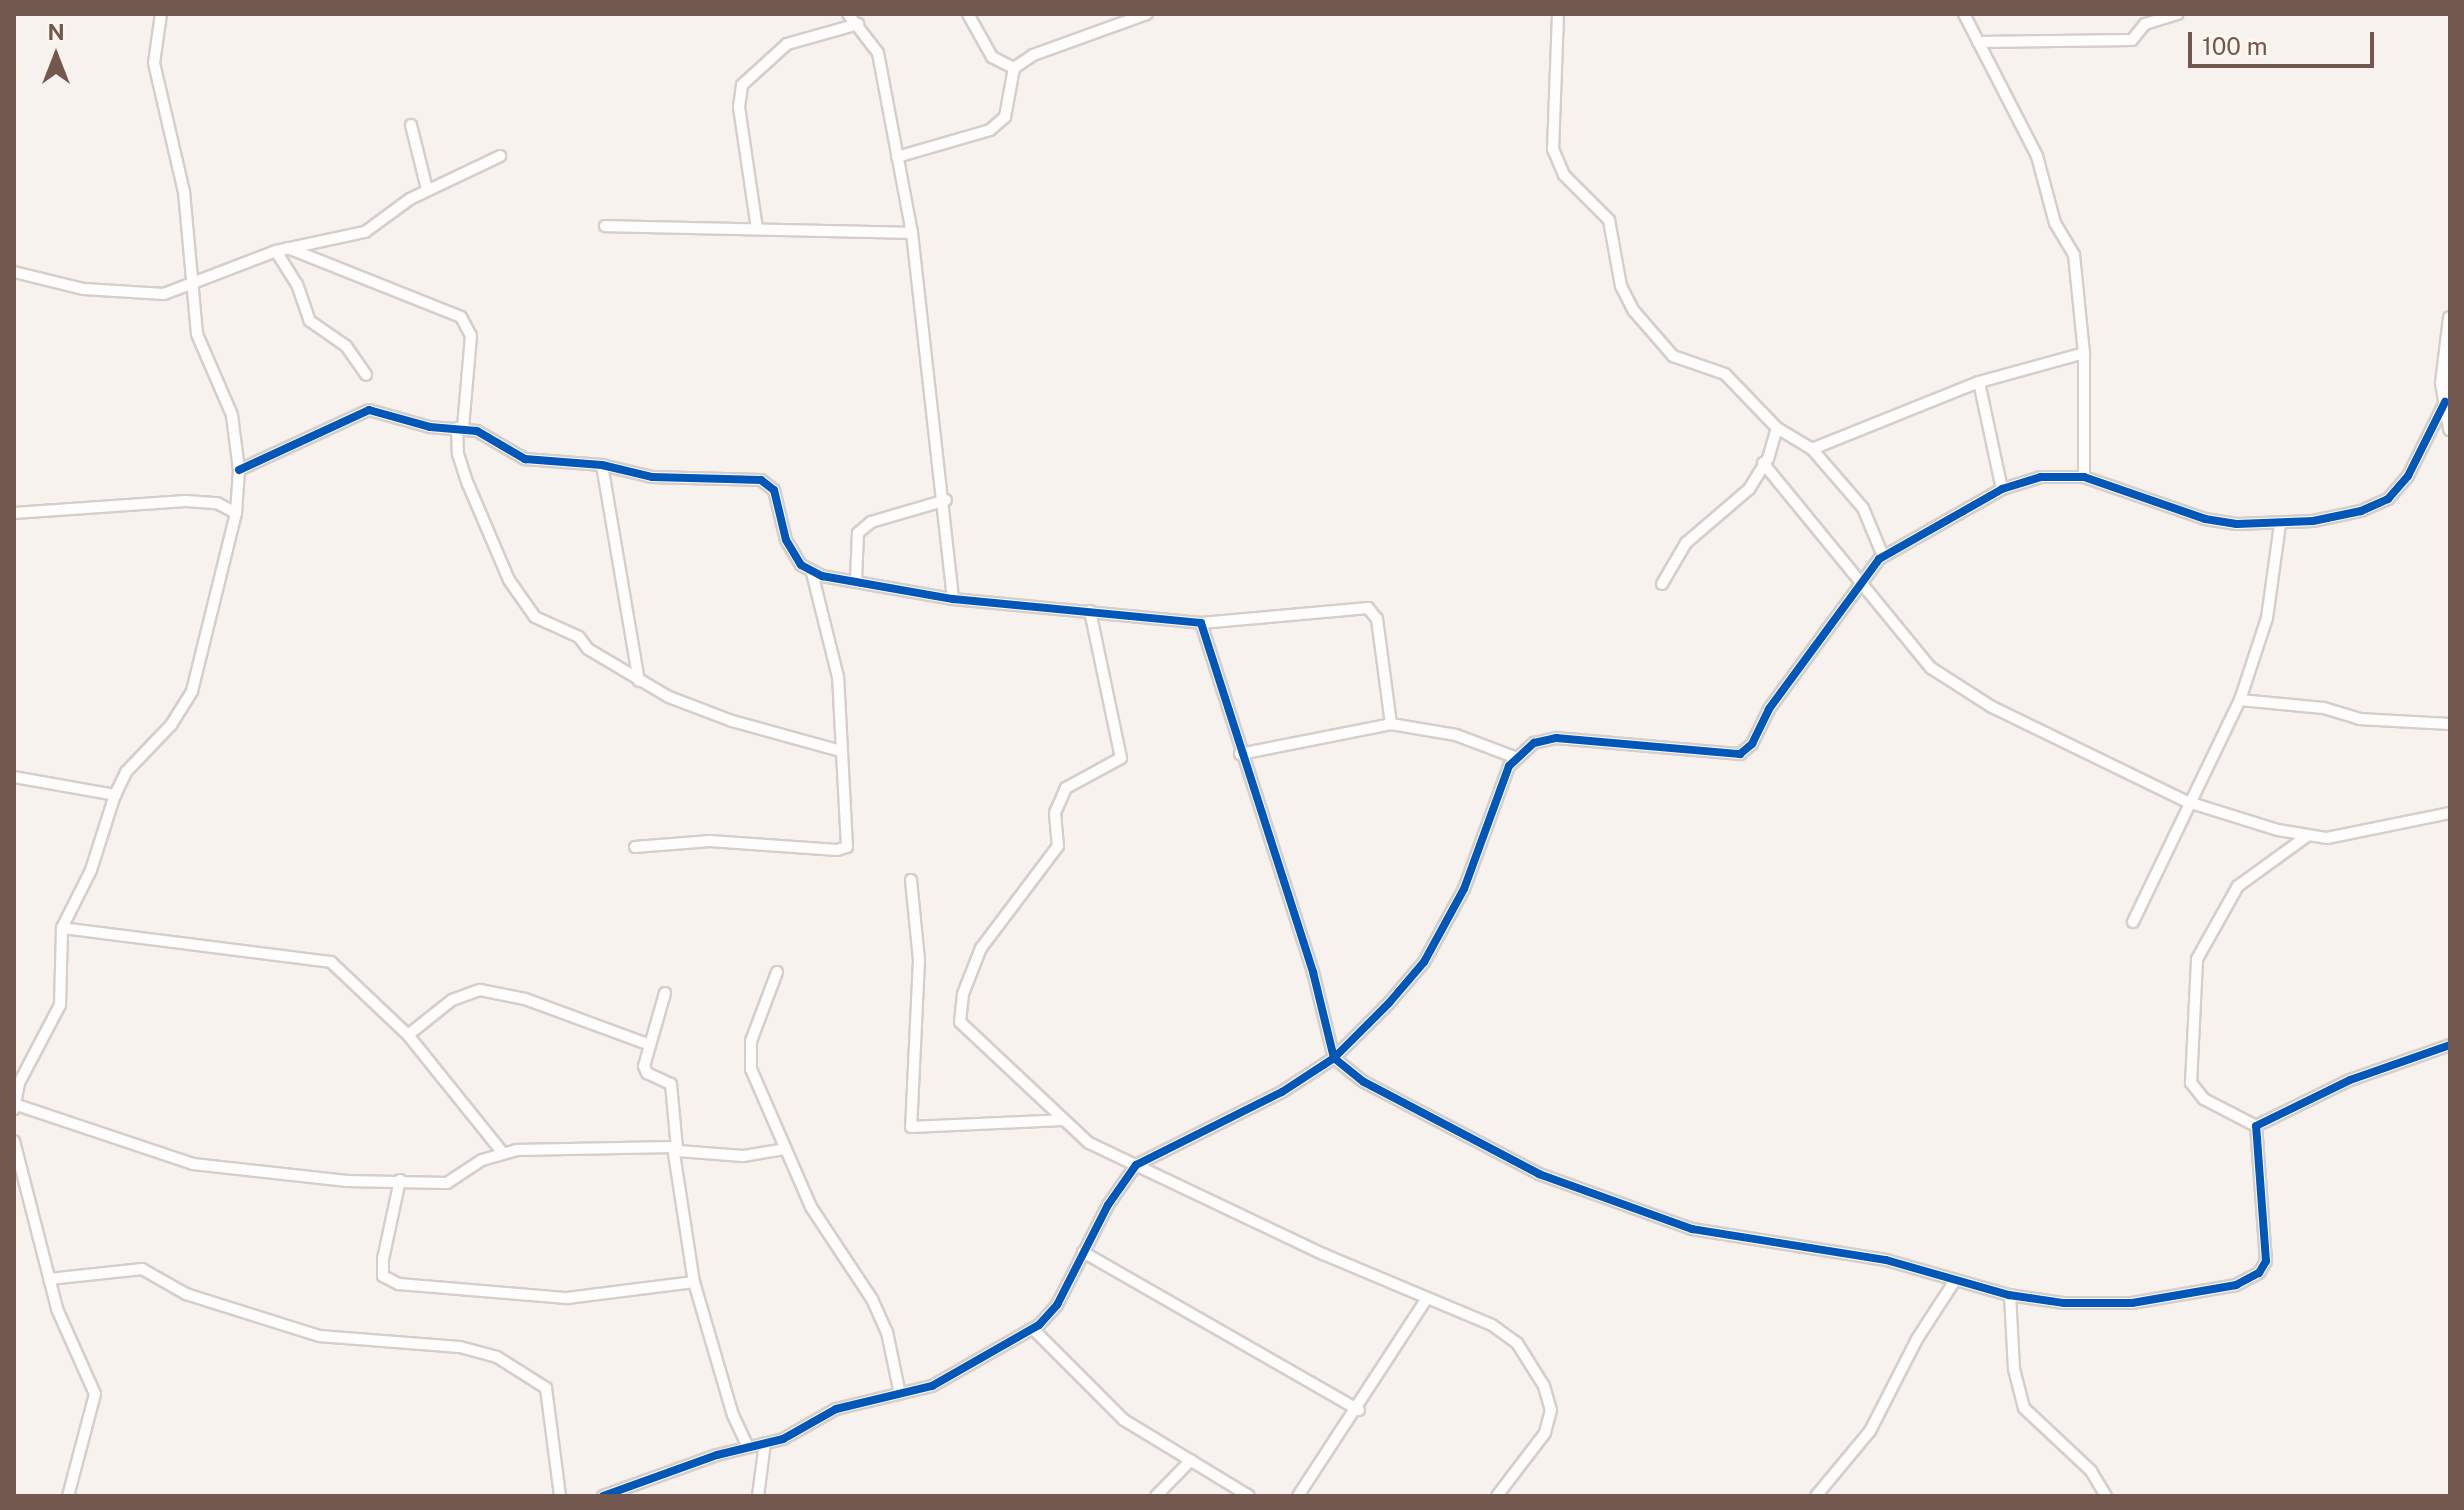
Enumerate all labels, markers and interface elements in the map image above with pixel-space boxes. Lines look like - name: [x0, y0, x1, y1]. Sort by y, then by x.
- north arrow: [16, 16, 96, 96]
- scale bar: [2192, 16, 2378, 66]
- text: N: [47, 19, 65, 45]
- text: 100 m: [2202, 32, 2268, 60]

